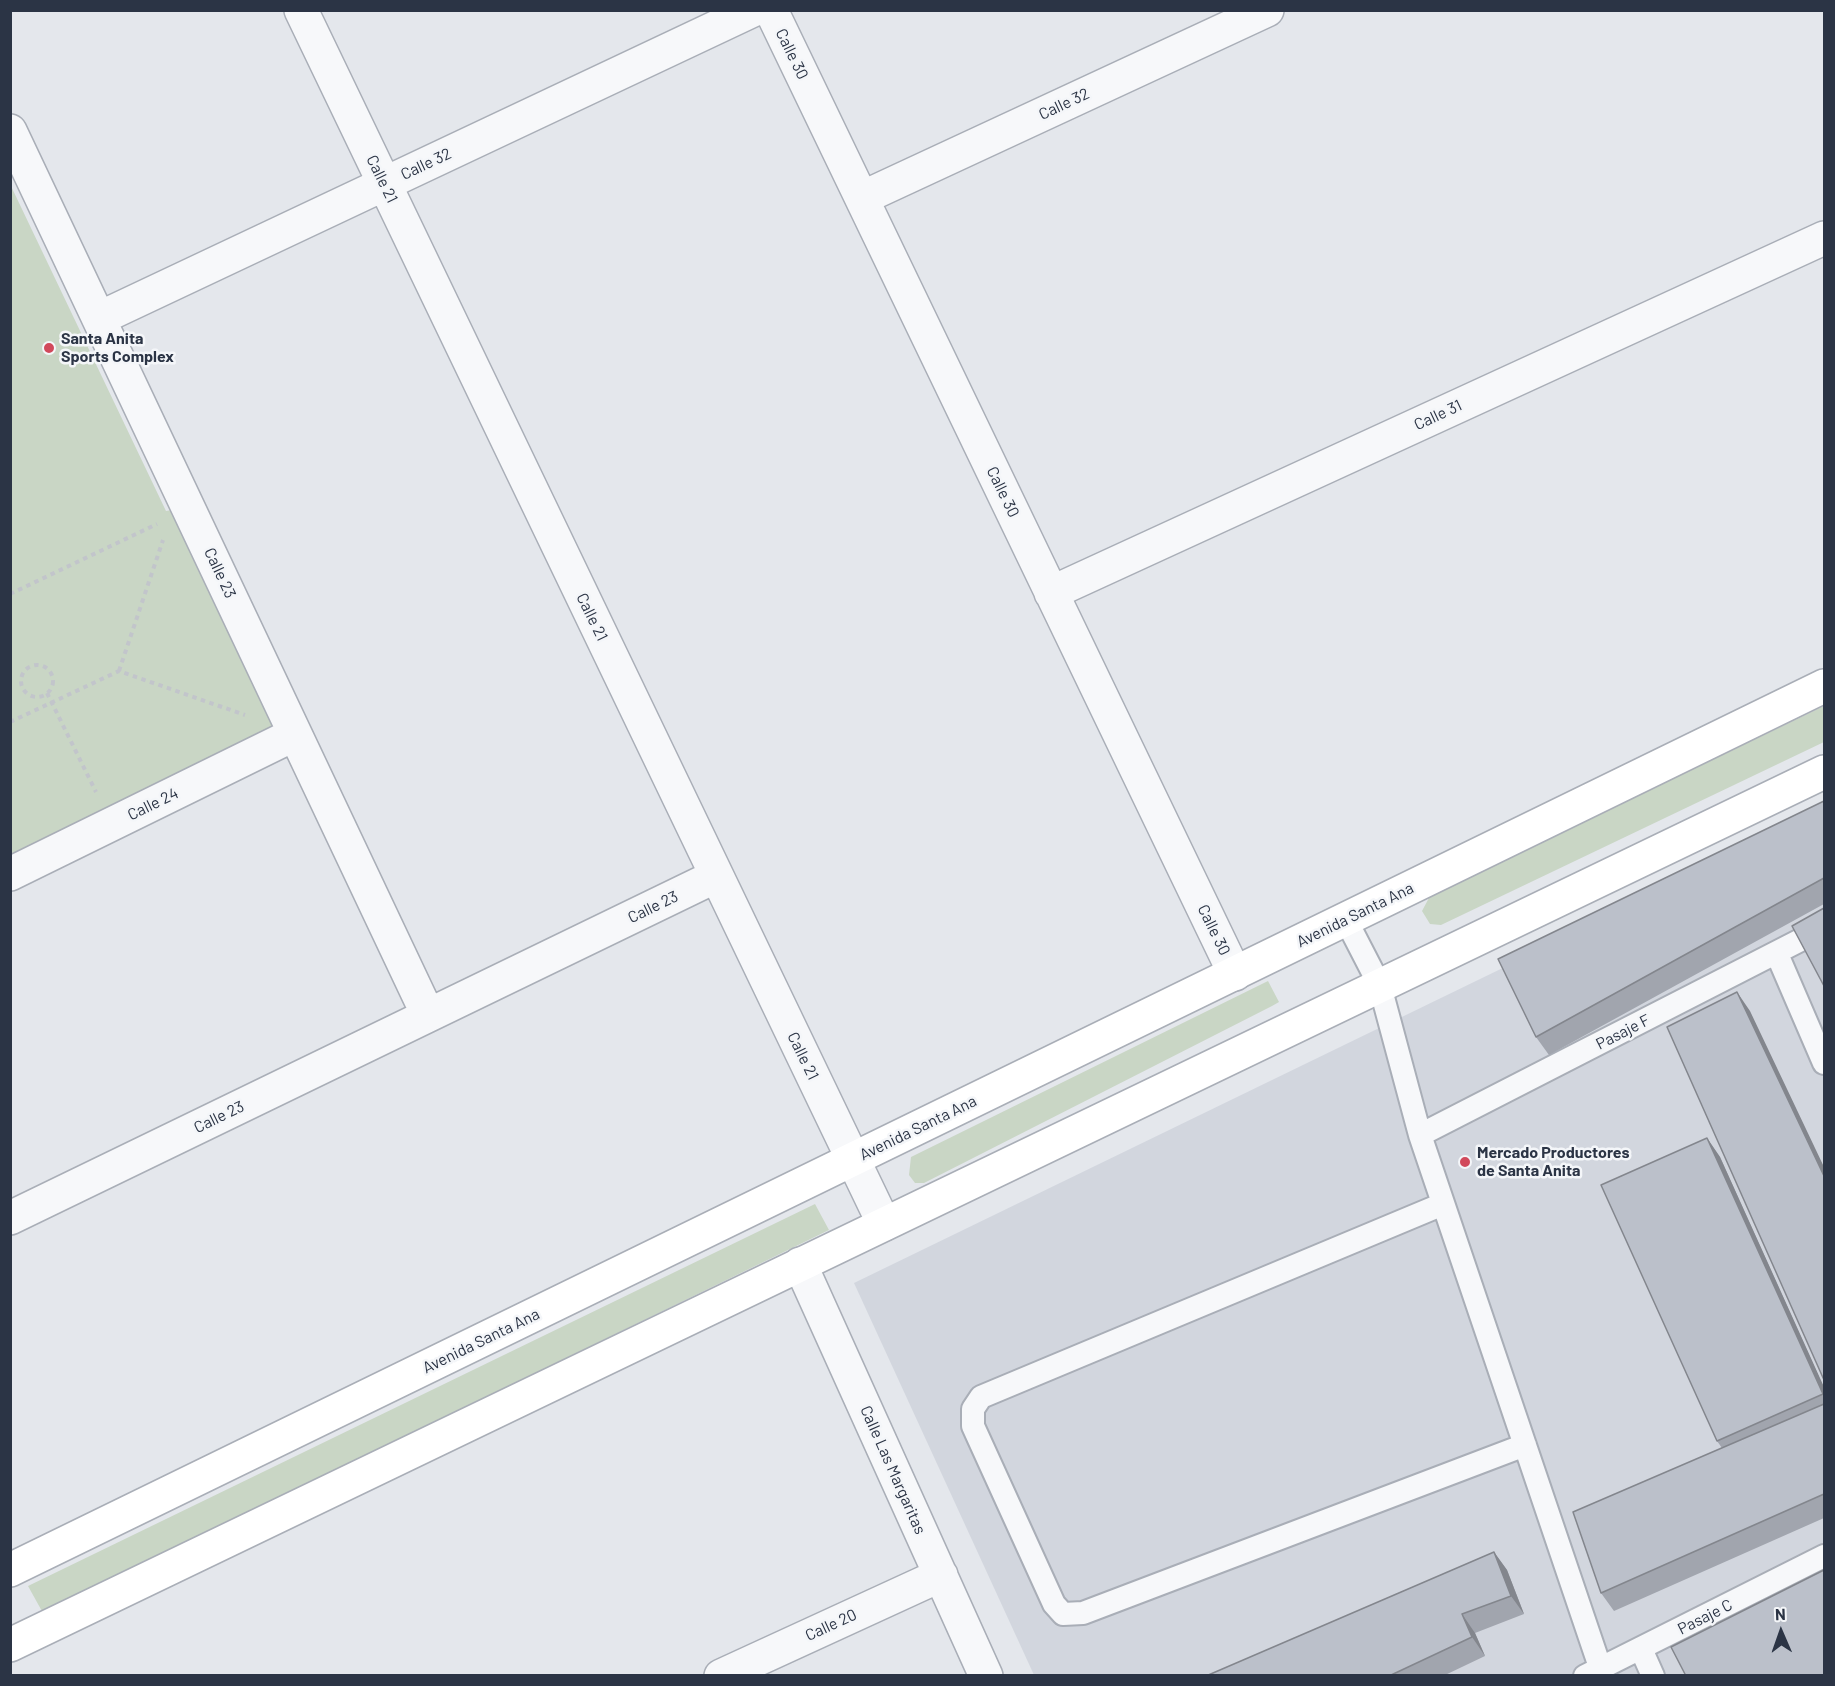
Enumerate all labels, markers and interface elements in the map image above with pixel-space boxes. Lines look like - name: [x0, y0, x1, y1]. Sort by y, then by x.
- street label: Calle 30: [772, 25, 812, 83]
- street label: Calle 32: [1036, 84, 1092, 124]
- street label: Calle 32: [398, 144, 454, 184]
- street label: Calle 21: [362, 152, 402, 206]
- place label: Santa Anita Sports Complex: [61, 329, 174, 367]
- marker: Santa Anita Sports Complex: [42, 341, 56, 355]
- street label: Calle 31: [1411, 396, 1465, 434]
- street label: Calle 30: [983, 463, 1023, 521]
- street label: Calle 23: [200, 545, 240, 601]
- street label: Calle 21: [572, 590, 612, 644]
- street label: Calle 24: [124, 783, 182, 825]
- street label: Avenida Santa Ana: [1293, 878, 1417, 952]
- street label: Calle 23: [625, 887, 681, 927]
- street label: Calle 30: [1194, 901, 1234, 959]
- street label: Pasaje F: [1593, 1010, 1653, 1054]
- street label: Calle 21: [783, 1029, 823, 1083]
- street label: Avenida Santa Ana: [856, 1091, 980, 1165]
- street label: Calle 23: [191, 1097, 247, 1137]
- place label: Mercado Productores de Santa Anita: [1477, 1143, 1630, 1181]
- marker: Mercado Productores de Santa Anita: [1458, 1155, 1472, 1169]
- street label: Avenida Santa Ana: [419, 1304, 543, 1378]
- street label: Calle Las Margaritas: [856, 1403, 930, 1537]
- street label: Pasaje C: [1674, 1595, 1736, 1639]
- north arrow: [1751, 1602, 1811, 1662]
- text: N: [1775, 1604, 1786, 1623]
- street label: Calle 20: [802, 1605, 860, 1645]

